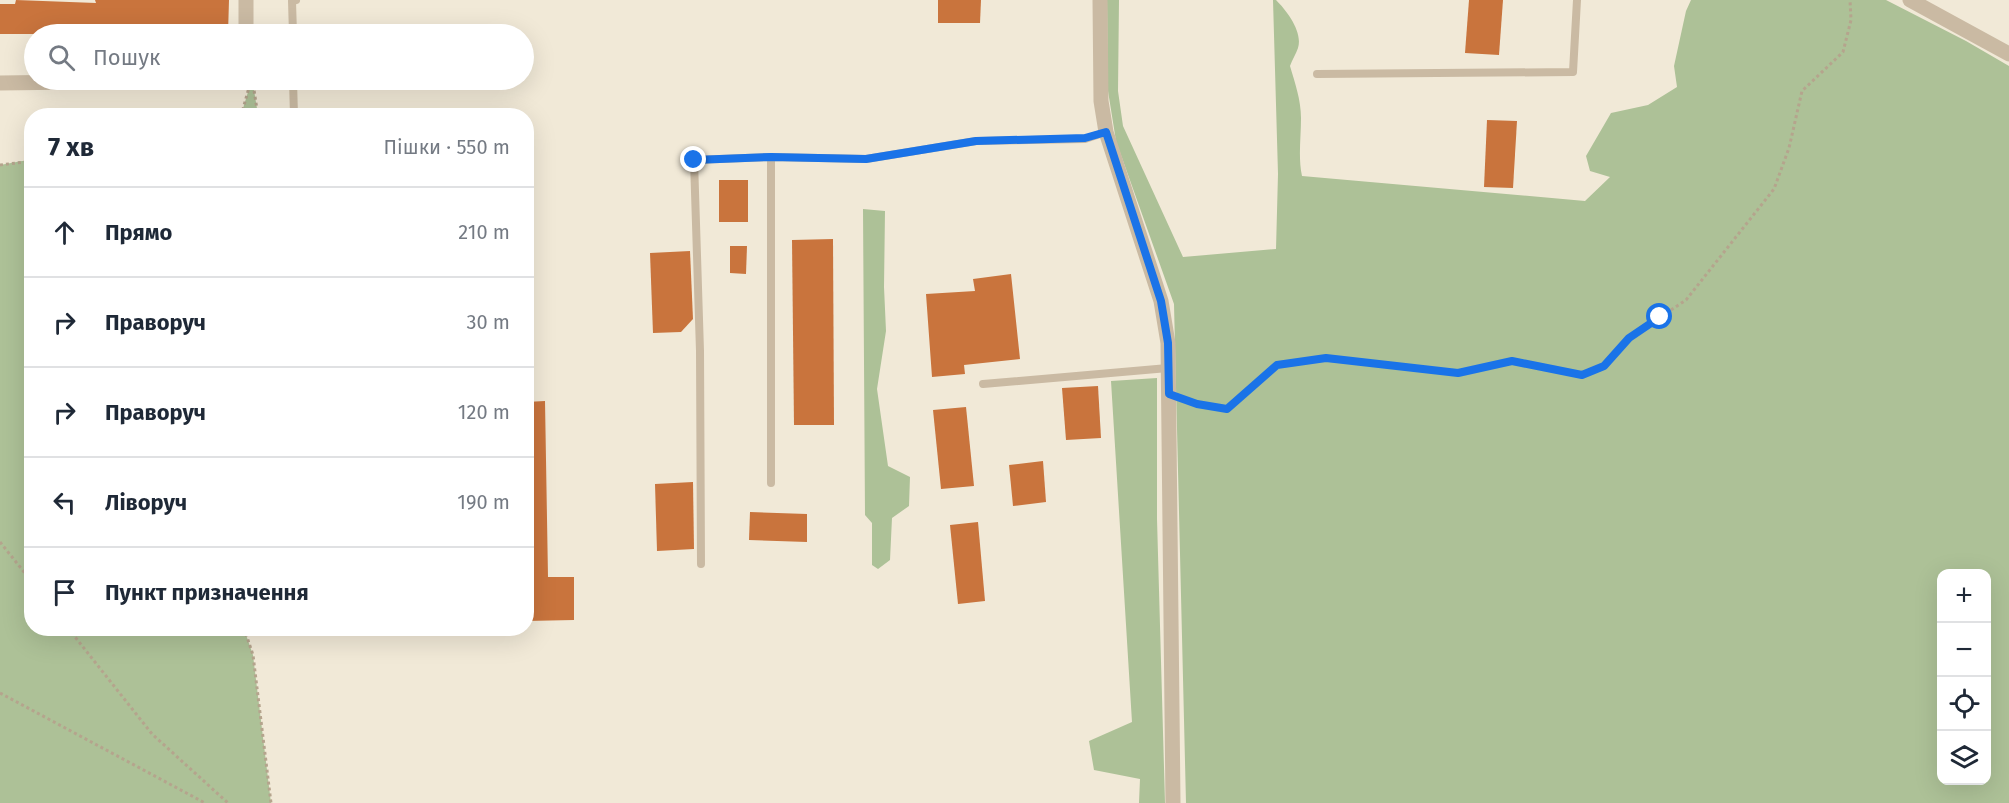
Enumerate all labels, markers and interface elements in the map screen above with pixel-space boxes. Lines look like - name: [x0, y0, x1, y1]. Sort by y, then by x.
- search box: [24, 24, 534, 90]
- icon: search: [45, 41, 78, 74]
- text: Пошук: [93, 44, 160, 71]
- text: 7 хв: [48, 132, 94, 163]
- text: Пішки · 550 m: [384, 135, 510, 159]
- route end: [680, 146, 706, 172]
- icon: ahead: [48, 216, 81, 249]
- text: Прямо: [105, 219, 172, 246]
- text: 210 m: [458, 220, 510, 244]
- route start: [1646, 303, 1672, 329]
- icon: right: [48, 306, 81, 339]
- text: Праворуч: [105, 309, 206, 336]
- text: 30 m: [466, 310, 510, 334]
- icon: right: [48, 396, 81, 429]
- text: Праворуч: [105, 399, 206, 426]
- text: 120 m: [458, 400, 510, 424]
- icon: left: [48, 486, 81, 519]
- text: Ліворуч: [105, 489, 187, 516]
- text: 190 m: [457, 490, 510, 514]
- map controls: [1937, 569, 1991, 785]
- button: +: [1937, 569, 1991, 623]
- icon: arrive: [48, 576, 81, 609]
- text: Пункт призначення: [105, 579, 309, 606]
- button: −: [1937, 623, 1991, 677]
- button: locate: [1937, 677, 1991, 731]
- button: layers: [1937, 731, 1991, 785]

